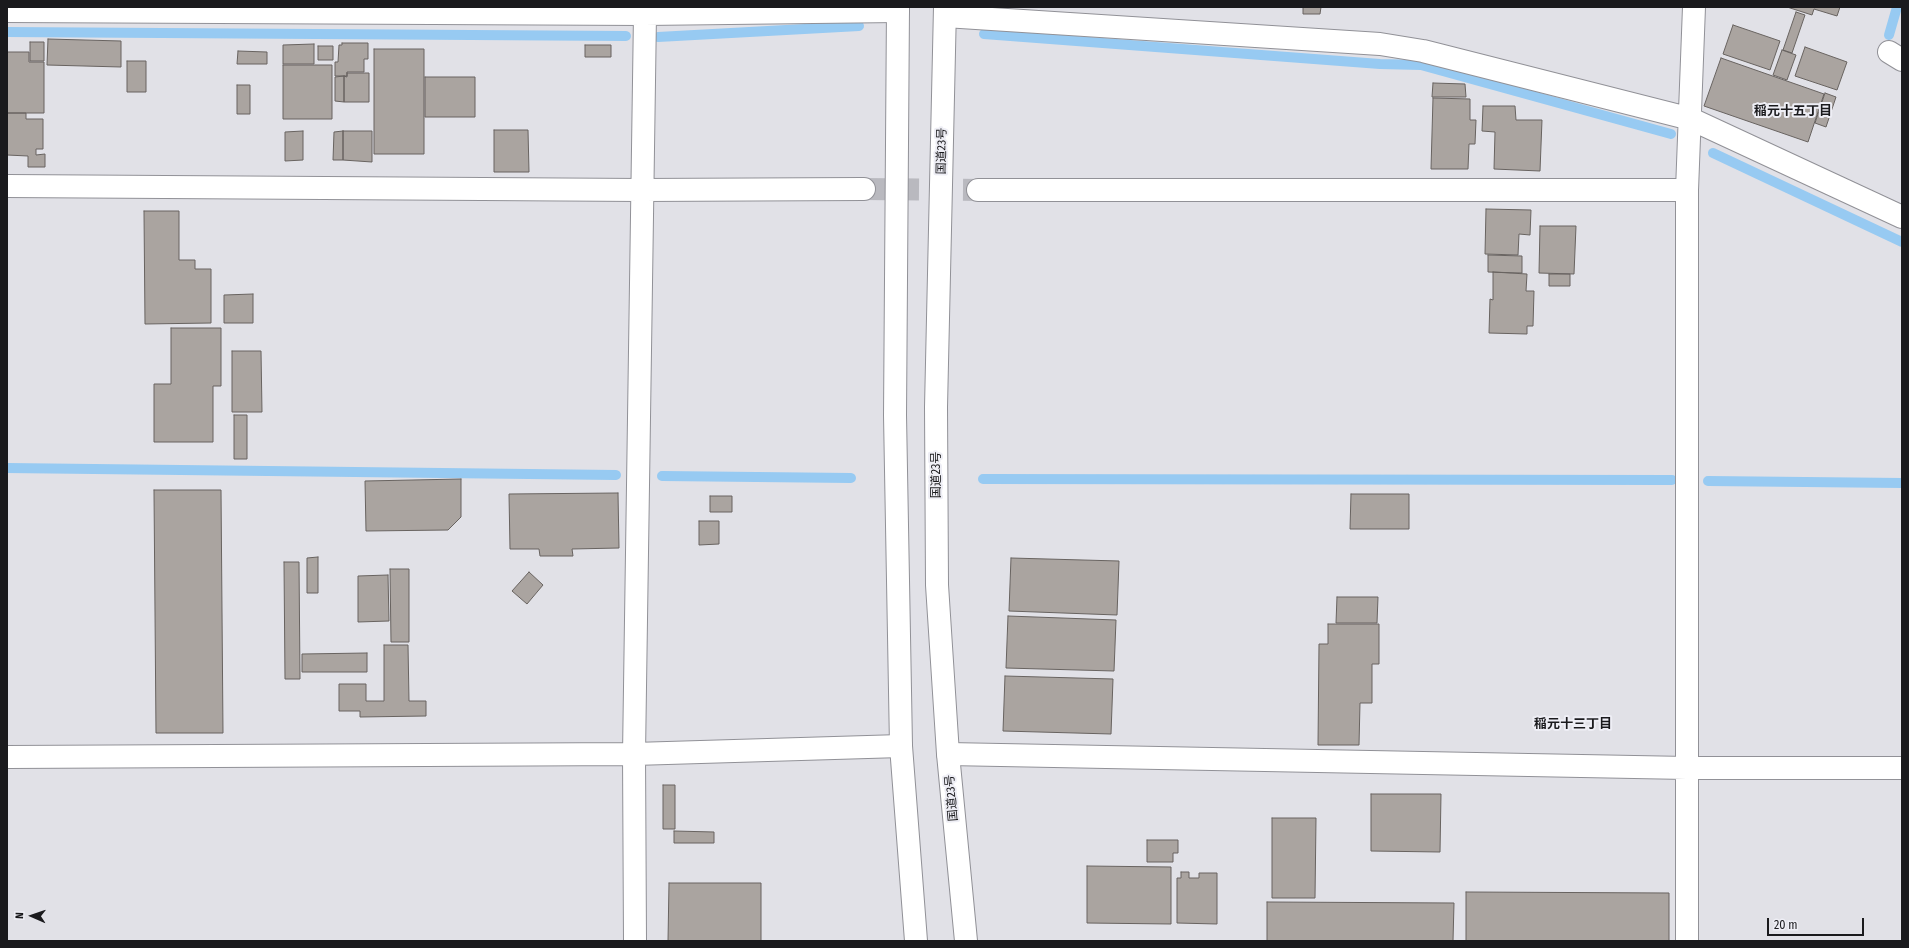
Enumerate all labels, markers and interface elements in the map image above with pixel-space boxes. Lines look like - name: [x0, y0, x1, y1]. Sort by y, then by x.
- district label: 稲元十五丁目: [1754, 103, 1832, 119]
- street label: 国道23号: [934, 128, 950, 174]
- street label: 国道23号: [930, 452, 944, 498]
- district label: 稲元十三丁目: [1534, 716, 1612, 732]
- street label: 国道23号: [943, 774, 961, 822]
- north arrow: [12, 896, 52, 936]
- scale bar: [1769, 910, 1866, 936]
- text: N: [13, 912, 26, 919]
- text: 20 m: [1774, 918, 1798, 932]

